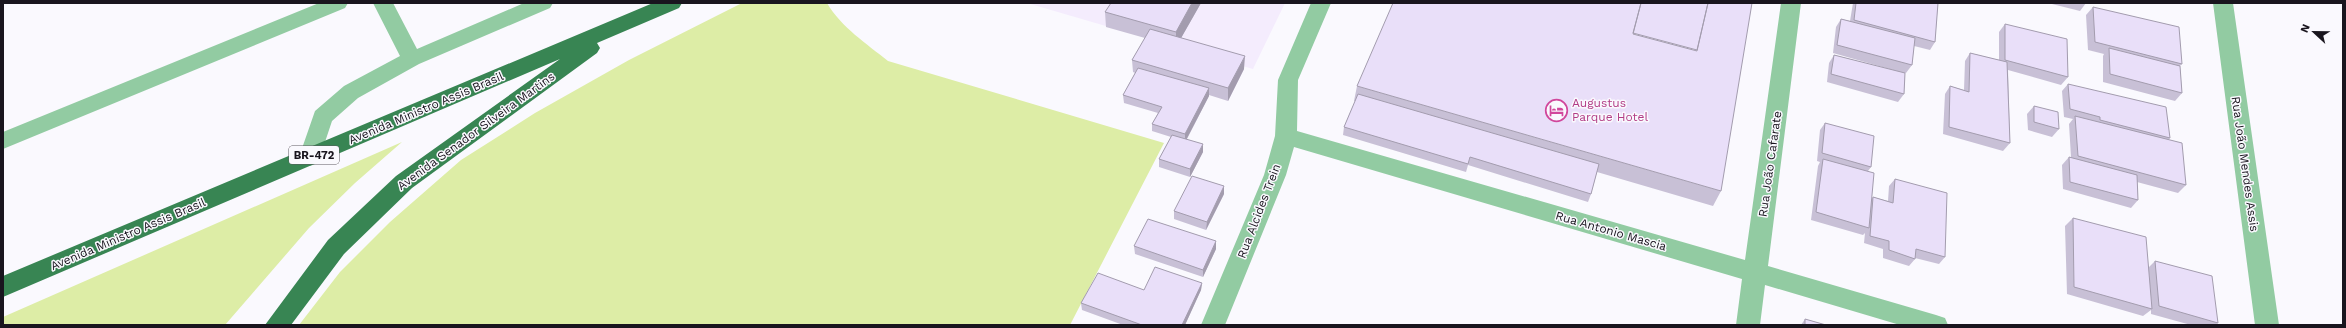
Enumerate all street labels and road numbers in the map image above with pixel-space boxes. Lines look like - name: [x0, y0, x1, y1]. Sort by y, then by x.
- street label: Avenida Ministro Assis Brasil: [346, 69, 506, 147]
- street label: Avenida Senador Silveira Martins: [395, 69, 557, 193]
- street label: Rua João Mendes Assis: [2229, 95, 2261, 233]
- street label: Rua João Cafarate: [1756, 110, 1784, 218]
- road number: BR-472: [289, 146, 339, 164]
- street label: Rua Alcides Trein: [1235, 162, 1283, 260]
- street label: Avenida Ministro Assis Brasil: [48, 195, 208, 273]
- street label: Rua Antonio Mascia: [1554, 208, 1668, 254]

